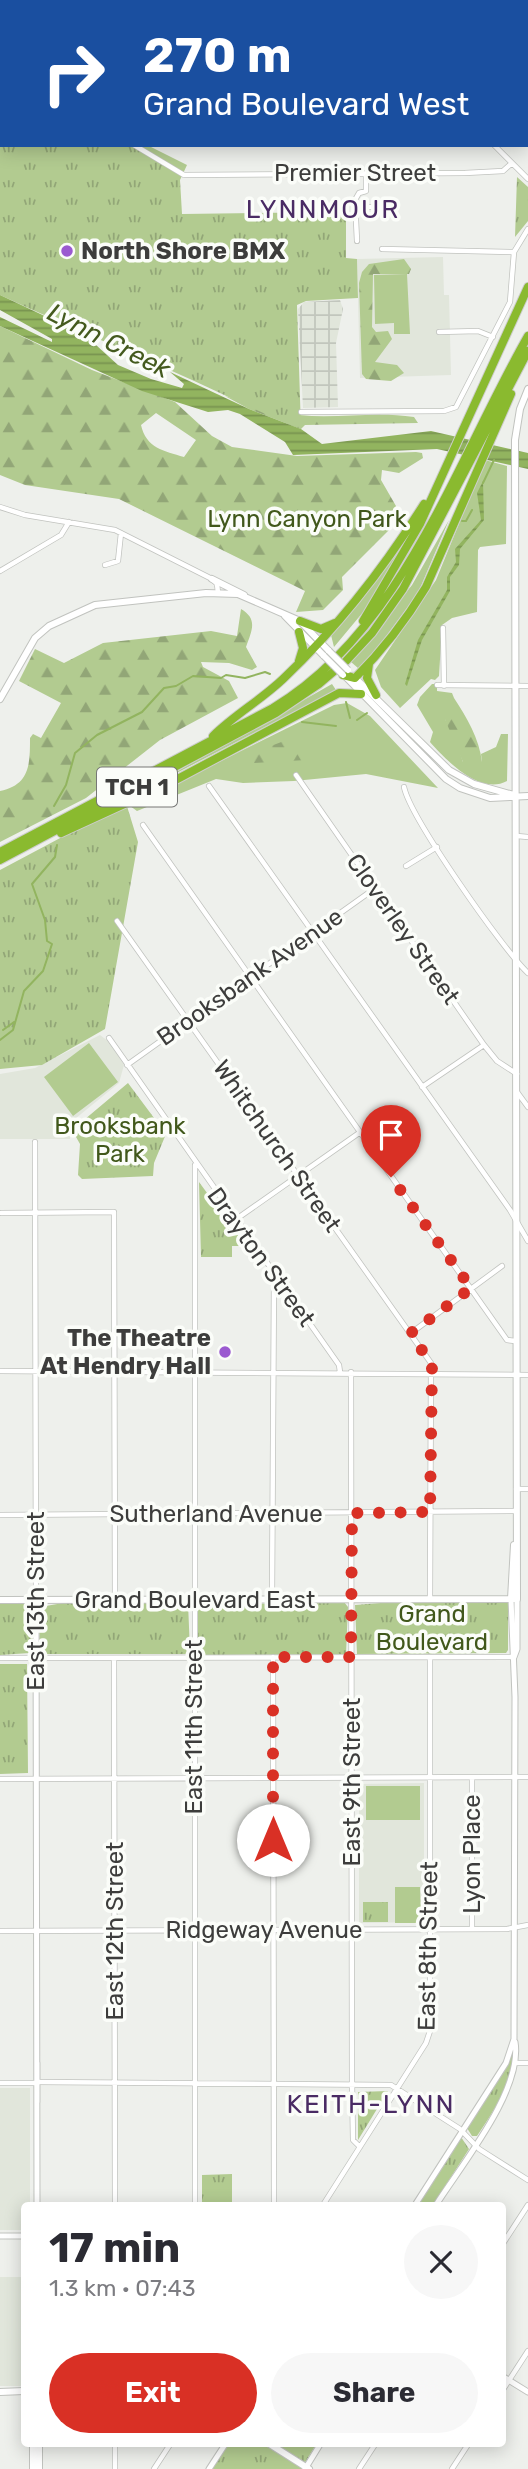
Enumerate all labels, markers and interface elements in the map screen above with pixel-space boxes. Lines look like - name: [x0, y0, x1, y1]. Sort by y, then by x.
- text: 270 m: [143, 26, 292, 84]
- icon: right: [28, 28, 119, 119]
- text: Grand Boulevard West: [143, 85, 469, 123]
- street label: Premier Street: [274, 159, 436, 187]
- district label: LYNNMOUR: [246, 194, 400, 225]
- place label: North Shore BMX: [81, 237, 286, 265]
- marker: North Shore BMX: [59, 243, 75, 259]
- water label: Lynn Creek: [42, 297, 176, 385]
- park label: Lynn Canyon Park: [207, 505, 407, 533]
- road number: TCH 1: [97, 768, 177, 806]
- street label: Cloverley Street: [341, 848, 465, 1010]
- street label: Brooksbank Avenue: [152, 902, 348, 1052]
- street label: Whitchurch Street: [207, 1055, 347, 1237]
- pin: [361, 1105, 421, 1177]
- park label: Brooksbank Park: [54, 1112, 186, 1168]
- icon: arrive: [372, 1116, 410, 1154]
- street label: Drayton Street: [201, 1182, 321, 1332]
- place label: The Theatre At Hendry Hall: [40, 1324, 211, 1380]
- marker: The Theatre At Hendry Hall: [217, 1344, 233, 1360]
- street label: Sutherland Avenue: [109, 1500, 323, 1528]
- street label: East 13th Street: [22, 1511, 50, 1691]
- street label: Grand Boulevard East: [75, 1586, 315, 1614]
- park label: Grand Boulevard: [376, 1600, 488, 1656]
- street label: East 11th Street: [180, 1639, 208, 1815]
- street label: East 9th Street: [338, 1698, 366, 1866]
- street label: Lyon Place: [458, 1794, 486, 1914]
- position arrow: [236, 1803, 310, 1877]
- street label: East 12th Street: [101, 1842, 129, 2020]
- street label: East 8th Street: [413, 1861, 443, 2031]
- street label: Ridgeway Avenue: [165, 1916, 363, 1944]
- district label: KEITH-LYNN: [286, 2089, 456, 2120]
- text: 17 min: [49, 2223, 180, 2273]
- button: close: [404, 2225, 478, 2299]
- text: 1.3 km · 07:43: [49, 2274, 196, 2302]
- button: Exit: [49, 2353, 257, 2433]
- button: Share: [271, 2353, 478, 2433]

